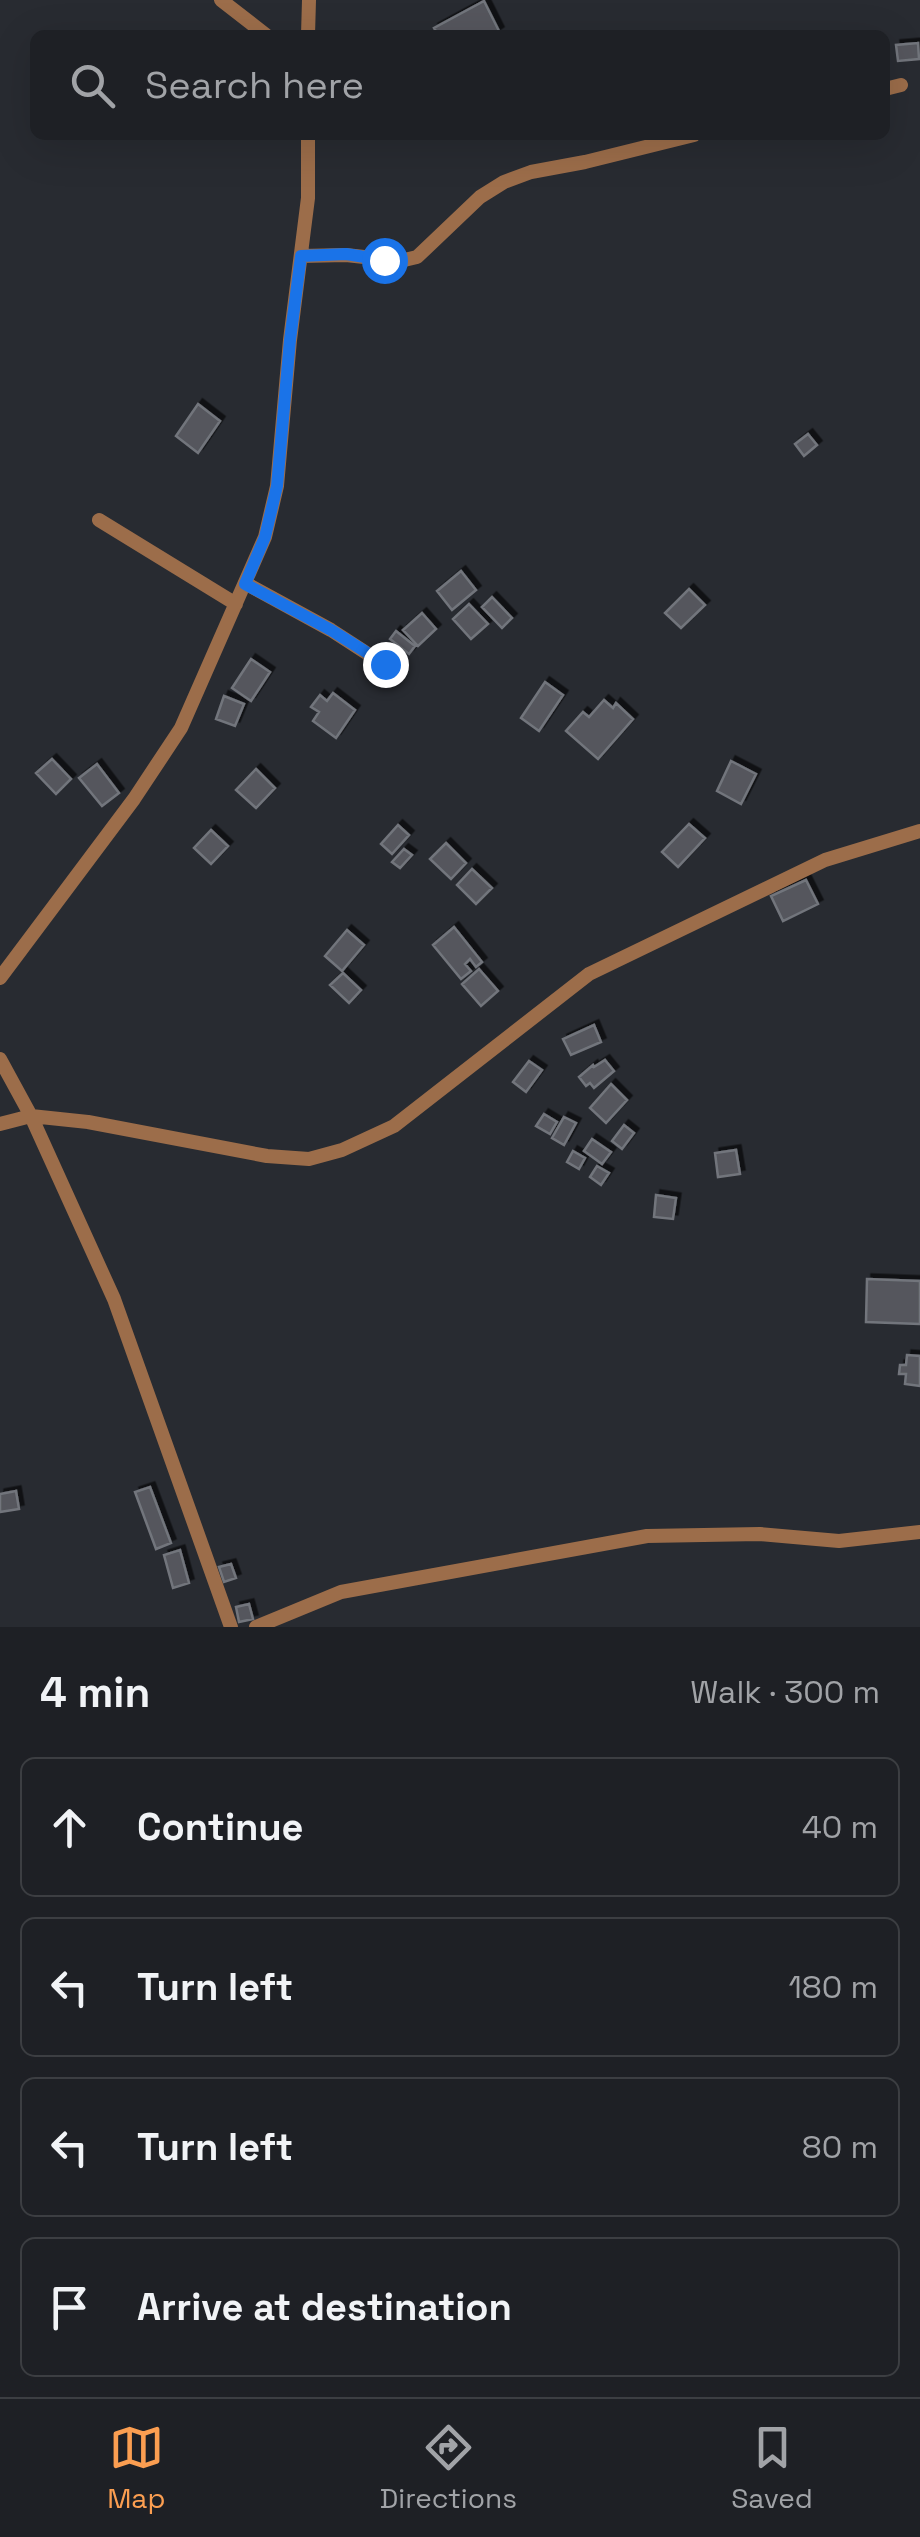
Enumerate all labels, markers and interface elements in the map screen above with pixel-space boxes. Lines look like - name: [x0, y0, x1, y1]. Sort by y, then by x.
- search box: [30, 30, 890, 140]
- icon: search: [65, 58, 120, 113]
- text: Search here: [145, 61, 364, 109]
- route start: [362, 238, 408, 284]
- route end: [363, 642, 409, 688]
- text: 4 min: [40, 1666, 150, 1719]
- text: Walk · 300 m: [690, 1672, 880, 1712]
- icon: ahead: [42, 1800, 97, 1855]
- text: Continue: [137, 1803, 303, 1851]
- text: 40 m: [802, 1807, 878, 1847]
- icon: left: [42, 1960, 97, 2015]
- text: Turn left: [137, 1963, 293, 2011]
- text: 180 m: [788, 1967, 878, 2007]
- icon: left: [42, 2120, 97, 2175]
- text: Turn left: [137, 2123, 293, 2171]
- text: 80 m: [802, 2127, 878, 2167]
- icon: arrive: [42, 2280, 97, 2335]
- text: Arrive at destination: [137, 2283, 512, 2331]
- tab: Map: [107, 2420, 165, 2516]
- tab: Directions: [380, 2420, 517, 2516]
- tab: Saved: [731, 2420, 813, 2516]

